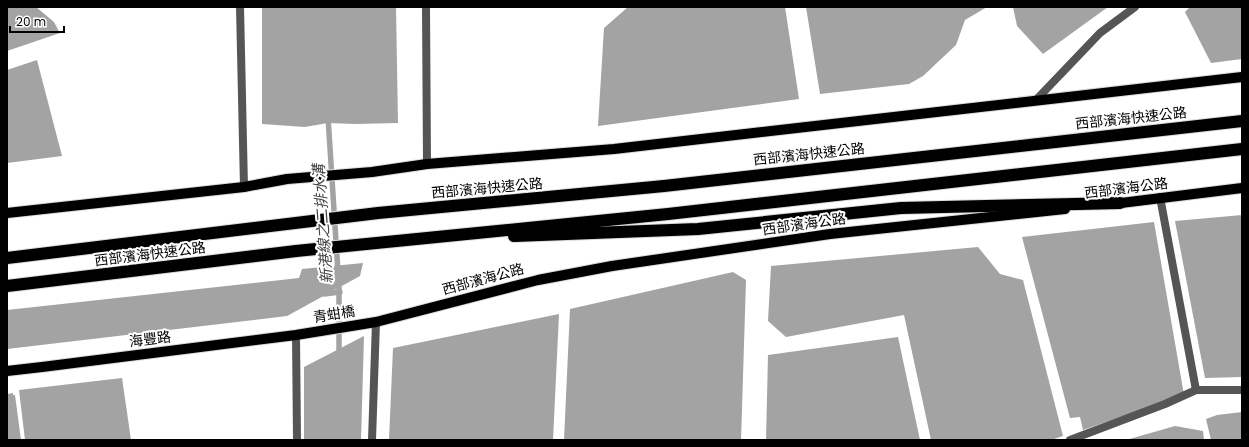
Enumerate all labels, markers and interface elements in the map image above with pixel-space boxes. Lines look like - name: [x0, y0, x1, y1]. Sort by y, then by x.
- scale bar: [10, 8, 64, 34]
- text: 20 m: [16, 13, 46, 30]
- street label: 西部濱海快速公路: [1074, 102, 1188, 134]
- street label: 西部濱海快速公路: [752, 138, 866, 170]
- water label: 新港線之二排水溝: [308, 161, 337, 285]
- street label: 西部濱海快速公路: [430, 173, 544, 203]
- street label: 西部濱海公路: [1083, 173, 1169, 203]
- street label: 西部濱海公路: [761, 208, 847, 240]
- street label: 西部濱海快速公路: [93, 237, 207, 271]
- street label: 西部濱海公路: [440, 258, 526, 300]
- street label: 青蚶橋: [312, 301, 356, 327]
- street label: 海豐路: [128, 327, 172, 351]

